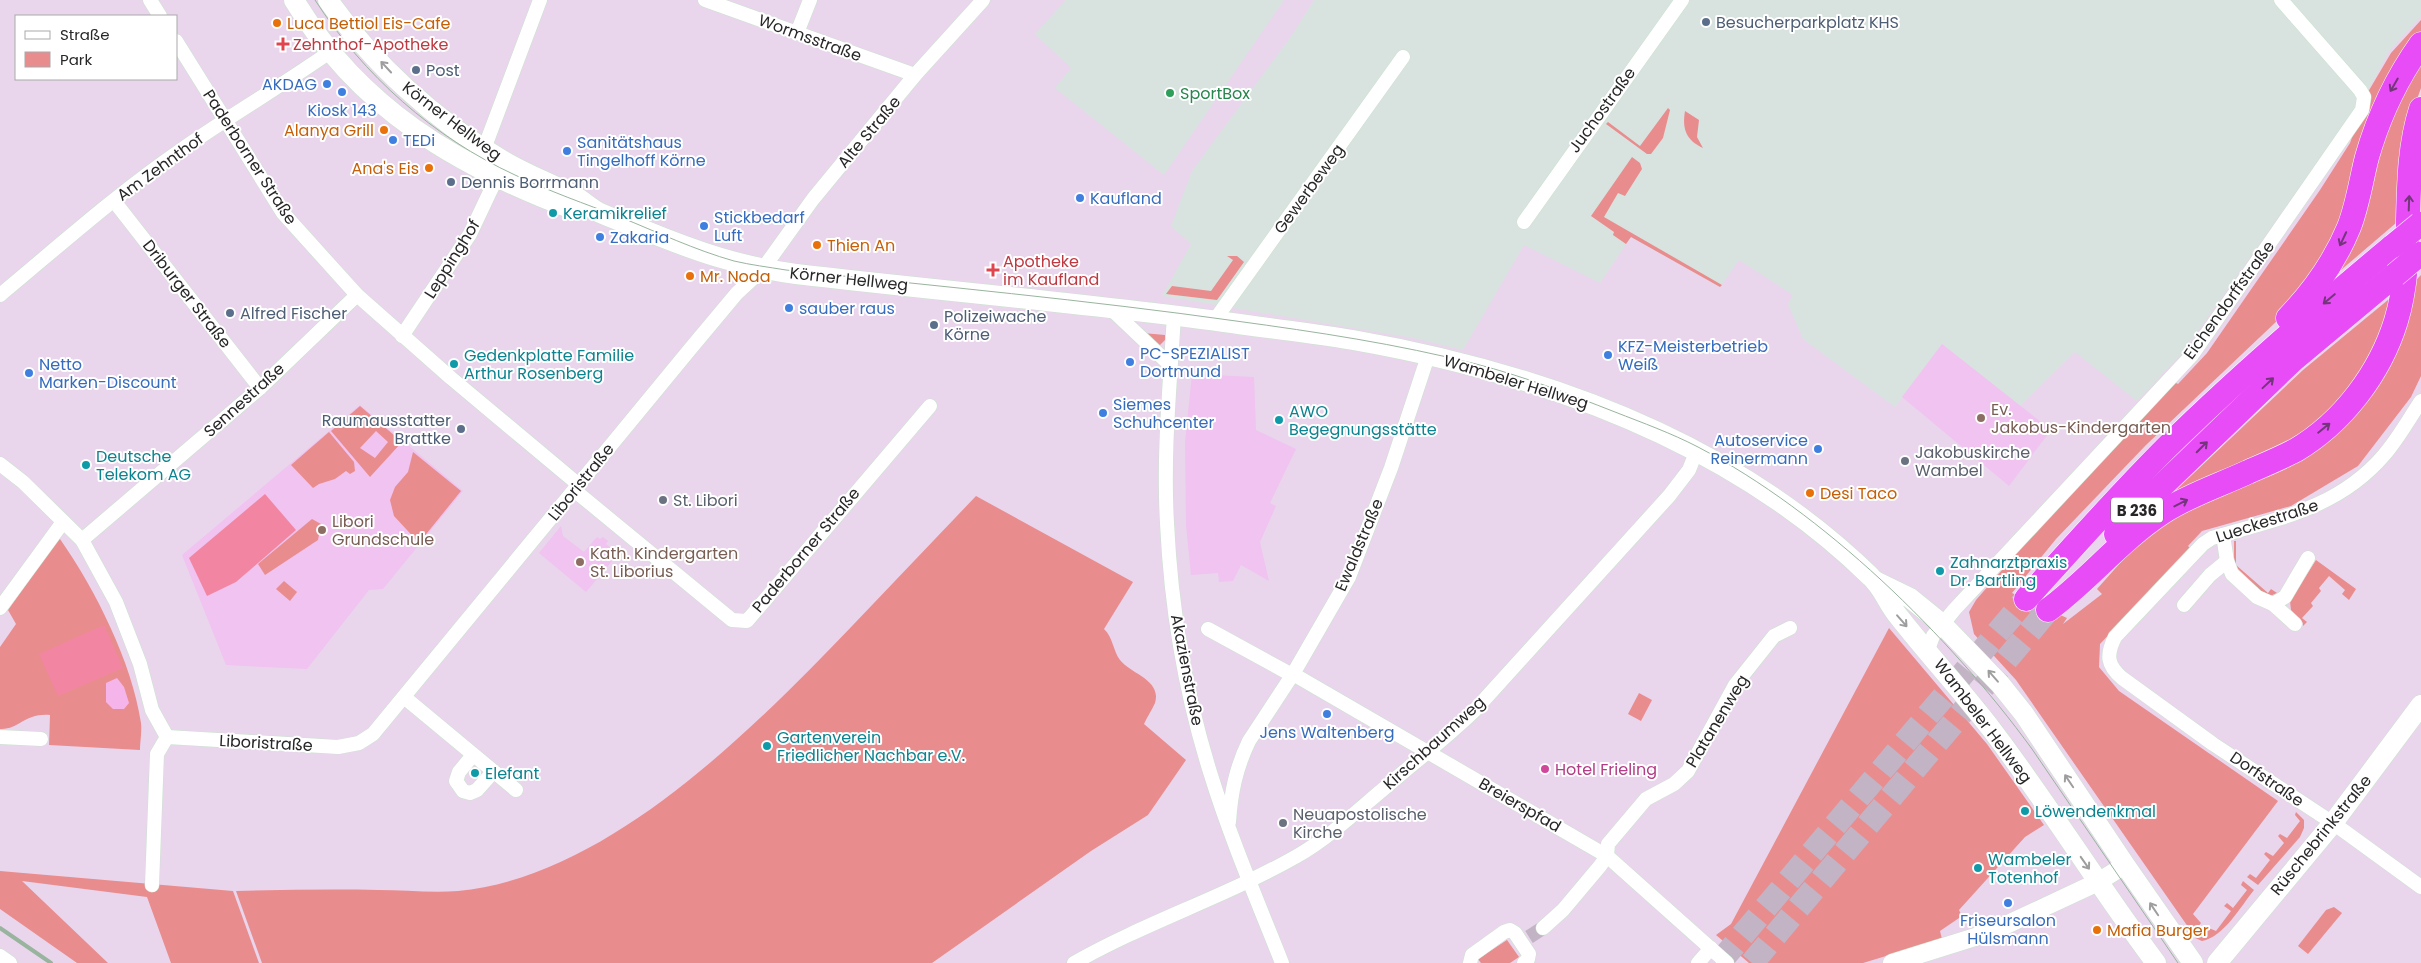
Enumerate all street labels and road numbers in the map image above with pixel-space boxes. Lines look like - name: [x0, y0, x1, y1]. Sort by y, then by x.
- street label: Wormsstraße: [755, 9, 865, 67]
- street label: Juchostraße: [1563, 62, 1641, 157]
- street label: Körner Hellweg: [398, 76, 506, 166]
- street label: Paderborner Straße: [198, 85, 302, 229]
- street label: Alte Straße: [832, 91, 906, 173]
- street label: Am Zehnthof: [112, 128, 208, 206]
- street label: Gewerbeweg: [1269, 139, 1349, 239]
- street label: Leppinghof: [419, 215, 485, 303]
- street label: Driburger Straße: [137, 235, 237, 353]
- street label: Eichendorffstraße: [2178, 236, 2280, 364]
- street label: Körner Hellweg: [789, 261, 909, 297]
- street label: Wambeler Hellweg: [1441, 349, 1591, 415]
- street label: Sennestraße: [199, 357, 289, 443]
- street label: Liboristraße: [543, 438, 619, 526]
- street label: Paderborner Straße: [747, 482, 865, 618]
- street label: Lueckestraße: [2213, 494, 2321, 548]
- street label: Ewaldstraße: [1329, 495, 1389, 595]
- road number: B 236: [2111, 498, 2163, 522]
- street label: Akazienstraße: [1165, 612, 1209, 728]
- street label: Wambeler Hellweg: [1929, 654, 2037, 788]
- street label: Platanenweg: [1680, 670, 1754, 772]
- street label: Kirschbaumweg: [1378, 691, 1490, 795]
- street label: Liboristraße: [219, 729, 313, 757]
- street label: Dorfstraße: [2226, 746, 2309, 812]
- street label: Rüschebrinkstraße: [2265, 770, 2377, 900]
- street label: Breierspfad: [1475, 772, 1565, 838]

